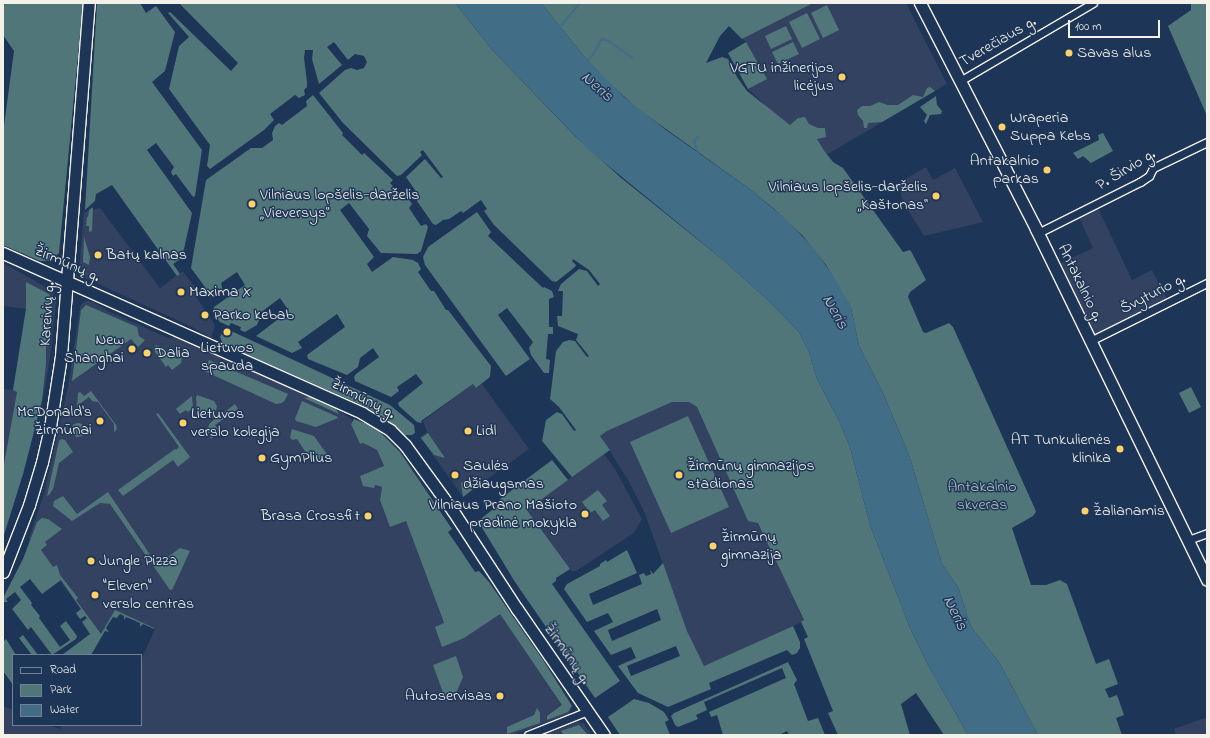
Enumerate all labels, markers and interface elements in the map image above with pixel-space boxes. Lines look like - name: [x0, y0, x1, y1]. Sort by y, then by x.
- street label: Tverečiaus g.: [956, 12, 1040, 72]
- scale bar: [1070, 12, 1162, 38]
- text: 100 m: [1075, 18, 1102, 36]
- place label: Savas alus: [1077, 43, 1151, 63]
- marker: Savas alus: [1064, 48, 1074, 58]
- place label: VGTU inžinerijos licėjus: [730, 58, 834, 96]
- water label: Neris: [577, 67, 617, 107]
- marker: VGTU inžinerijos licėjus: [837, 72, 847, 82]
- place label: Wraperia Suppa Kebs: [1010, 108, 1091, 146]
- marker: Wraperia Suppa Kebs: [997, 122, 1007, 132]
- street label: P. Širvio g.: [1093, 145, 1159, 195]
- place label: Antakalnio parkas: [970, 151, 1039, 189]
- marker: Antakalnio parkas: [1042, 165, 1052, 175]
- place label: Vilniaus lopšelis-darželis „Kaštonas“: [769, 177, 928, 215]
- place label: Vilniaus lopšelis-darželis „Vieversys“: [260, 185, 419, 223]
- marker: Vilniaus lopšelis-darželis „Kaštonas“: [931, 191, 941, 201]
- marker: Vilniaus lopšelis-darželis „Vieversys“: [247, 199, 257, 209]
- street label: Žirmūnų g.: [31, 241, 103, 287]
- street label: Antakalnio g.: [1053, 241, 1107, 325]
- place label: Batų kalnas: [106, 245, 187, 265]
- marker: Batų kalnas: [93, 250, 103, 260]
- street label: Švyturio g.: [1117, 269, 1189, 319]
- street label: Kareivių g.: [36, 281, 60, 347]
- place label: Maxima X: [189, 282, 252, 302]
- marker: Maxima X: [176, 287, 186, 297]
- water label: Neris: [817, 291, 853, 333]
- place label: Parko kebab: [213, 305, 294, 325]
- marker: Parko kebab: [200, 310, 210, 320]
- marker: Lietuvos spauda: [222, 327, 232, 337]
- place label: New Shanghai: [64, 330, 124, 368]
- place label: Lietuvos spauda: [200, 338, 254, 376]
- place label: Dalia: [155, 343, 190, 363]
- marker: New Shanghai: [127, 344, 137, 354]
- marker: Dalia: [142, 348, 152, 358]
- street label: Žirmūnų g.: [328, 374, 398, 424]
- place label: McDonald's Žirmūnai: [17, 402, 92, 440]
- place label: Lietuvos verslo kolegija: [191, 404, 280, 442]
- marker: McDonald's Žirmūnai: [95, 416, 105, 426]
- marker: Lietuvos verslo kolegija: [178, 418, 188, 428]
- place label: Lidl: [476, 421, 496, 441]
- marker: Lidl: [463, 426, 473, 436]
- place label: AT Tunkulienės klinika: [1011, 430, 1111, 468]
- marker: AT Tunkulienės klinika: [1114, 443, 1126, 455]
- place label: GymPlius: [270, 448, 332, 468]
- marker: GymPlius: [257, 453, 267, 463]
- place label: Saulės džiaugsmas: [463, 456, 544, 494]
- place label: Žirmūnų gimnazijos stadionas: [687, 456, 815, 494]
- marker: Saulės džiaugsmas: [450, 470, 460, 480]
- marker: Žirmūnų gimnazijos stadionas: [674, 470, 684, 480]
- park label: Antakalnio skveras: [947, 477, 1017, 515]
- place label: Vilniaus Prano Mašioto pradinė mokykla: [429, 495, 577, 533]
- place label: Žalianamis: [1093, 501, 1165, 521]
- place label: Brasa Crossfit: [261, 506, 360, 526]
- marker: Žalianamis: [1080, 506, 1090, 516]
- marker: Vilniaus Prano Mašioto pradinė mokykla: [580, 509, 590, 519]
- marker: Brasa Crossfit: [363, 511, 373, 521]
- place label: Žirmūnų gimnazija: [721, 527, 781, 565]
- marker: Žirmūnų gimnazija: [708, 541, 718, 551]
- place label: Jungle Pizza: [99, 551, 177, 571]
- marker: Jungle Pizza: [86, 556, 96, 566]
- place label: "Eleven" verslo centras: [103, 576, 194, 614]
- marker: "Eleven" verslo centras: [90, 590, 100, 600]
- water label: Neris: [938, 592, 972, 634]
- street label: Žirmūnų g.: [539, 620, 595, 688]
- legend: [12, 654, 142, 726]
- text: Road: [50, 661, 76, 679]
- text: Park: [50, 681, 72, 699]
- place label: Autoservisas: [405, 686, 492, 706]
- marker: Autoservisas: [495, 691, 505, 701]
- text: Water: [50, 701, 79, 719]

